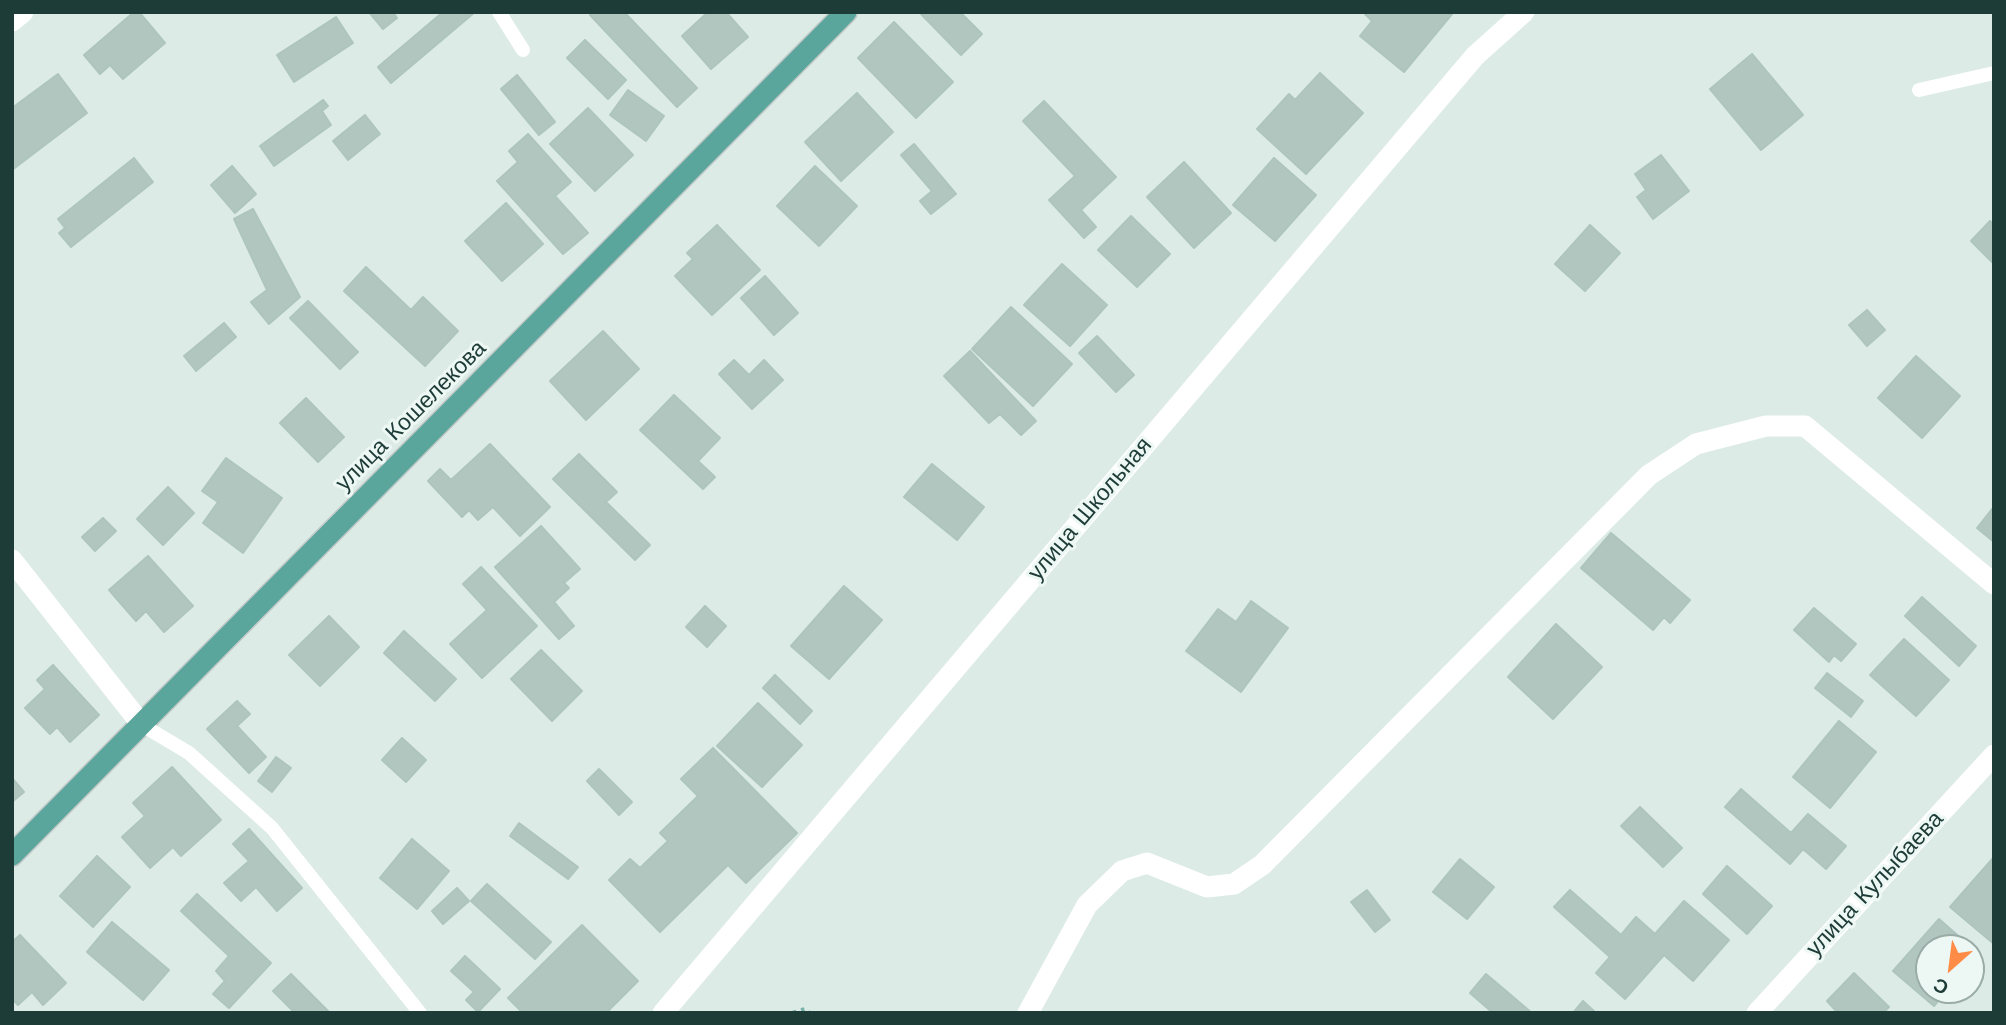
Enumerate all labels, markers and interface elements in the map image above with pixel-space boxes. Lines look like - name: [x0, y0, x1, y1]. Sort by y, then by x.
- street label: улица Кошелекова: [330, 335, 492, 497]
- street label: улица Школьная: [1022, 432, 1158, 586]
- street label: улица Кулыбаева: [1801, 806, 1949, 962]
- north arrow: [1915, 934, 1985, 1004]
- text: С: [1929, 973, 1952, 1000]

